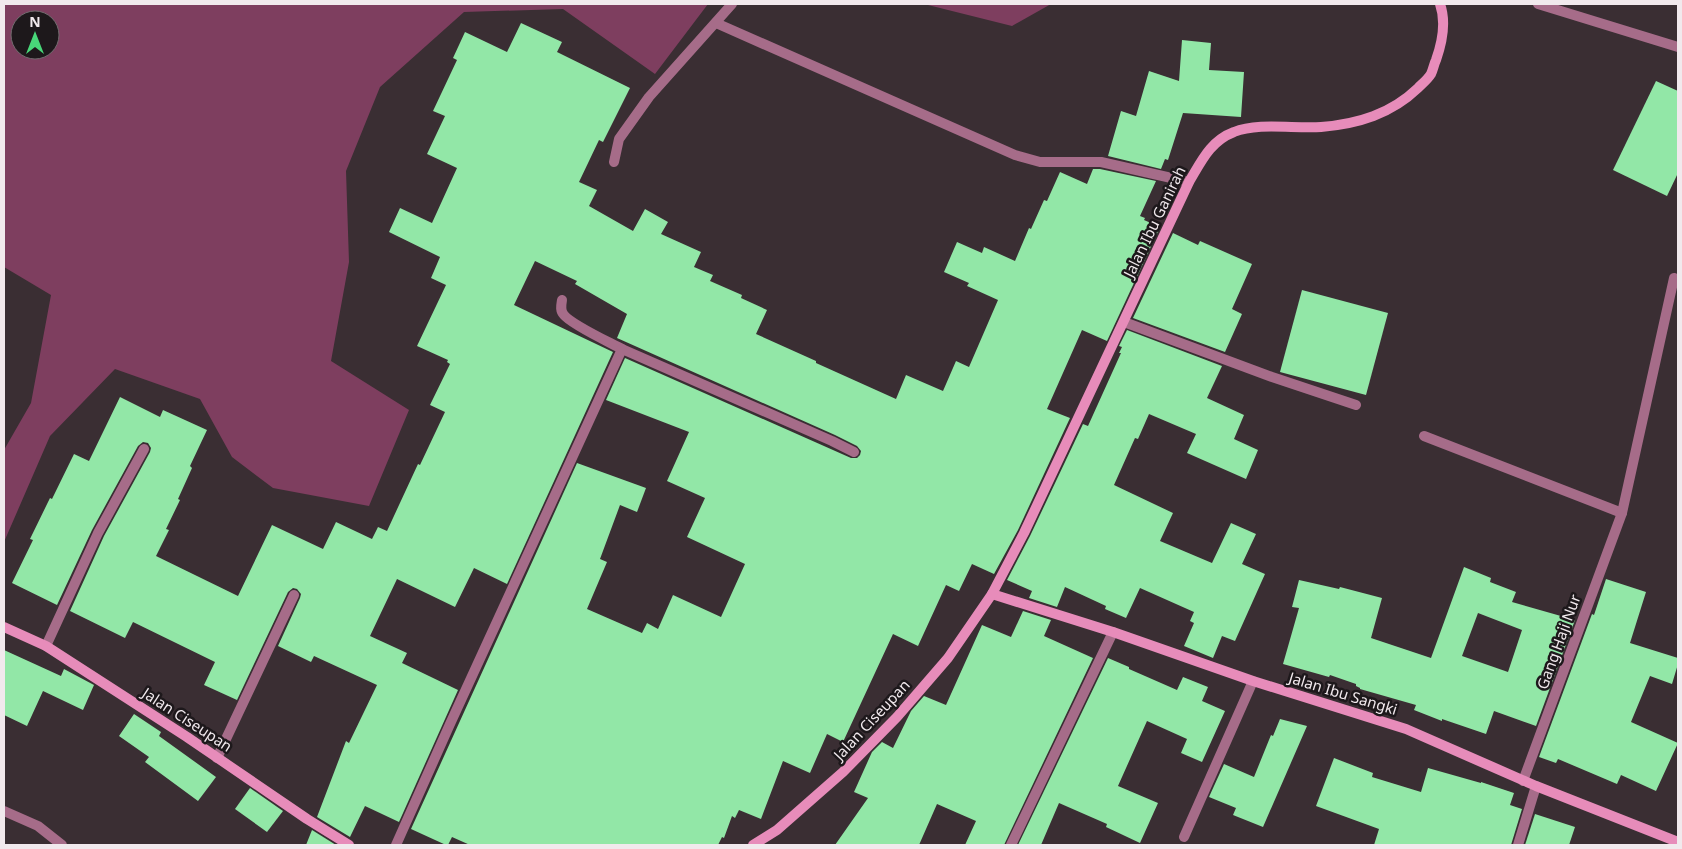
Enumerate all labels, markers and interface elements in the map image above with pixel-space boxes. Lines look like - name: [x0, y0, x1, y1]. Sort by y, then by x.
- north arrow: [10, 10, 60, 60]
- text: N: [29, 12, 41, 31]
- street label: Jalan Ibu Ganirah: [1118, 163, 1190, 282]
- street label: Gang Haji Nur: [1532, 591, 1585, 692]
- street label: Jalan Ibu Sangki: [1285, 666, 1400, 719]
- street label: Jalan Ciseupan: [827, 675, 914, 765]
- street label: Jalan Ciseupan: [137, 682, 236, 756]

